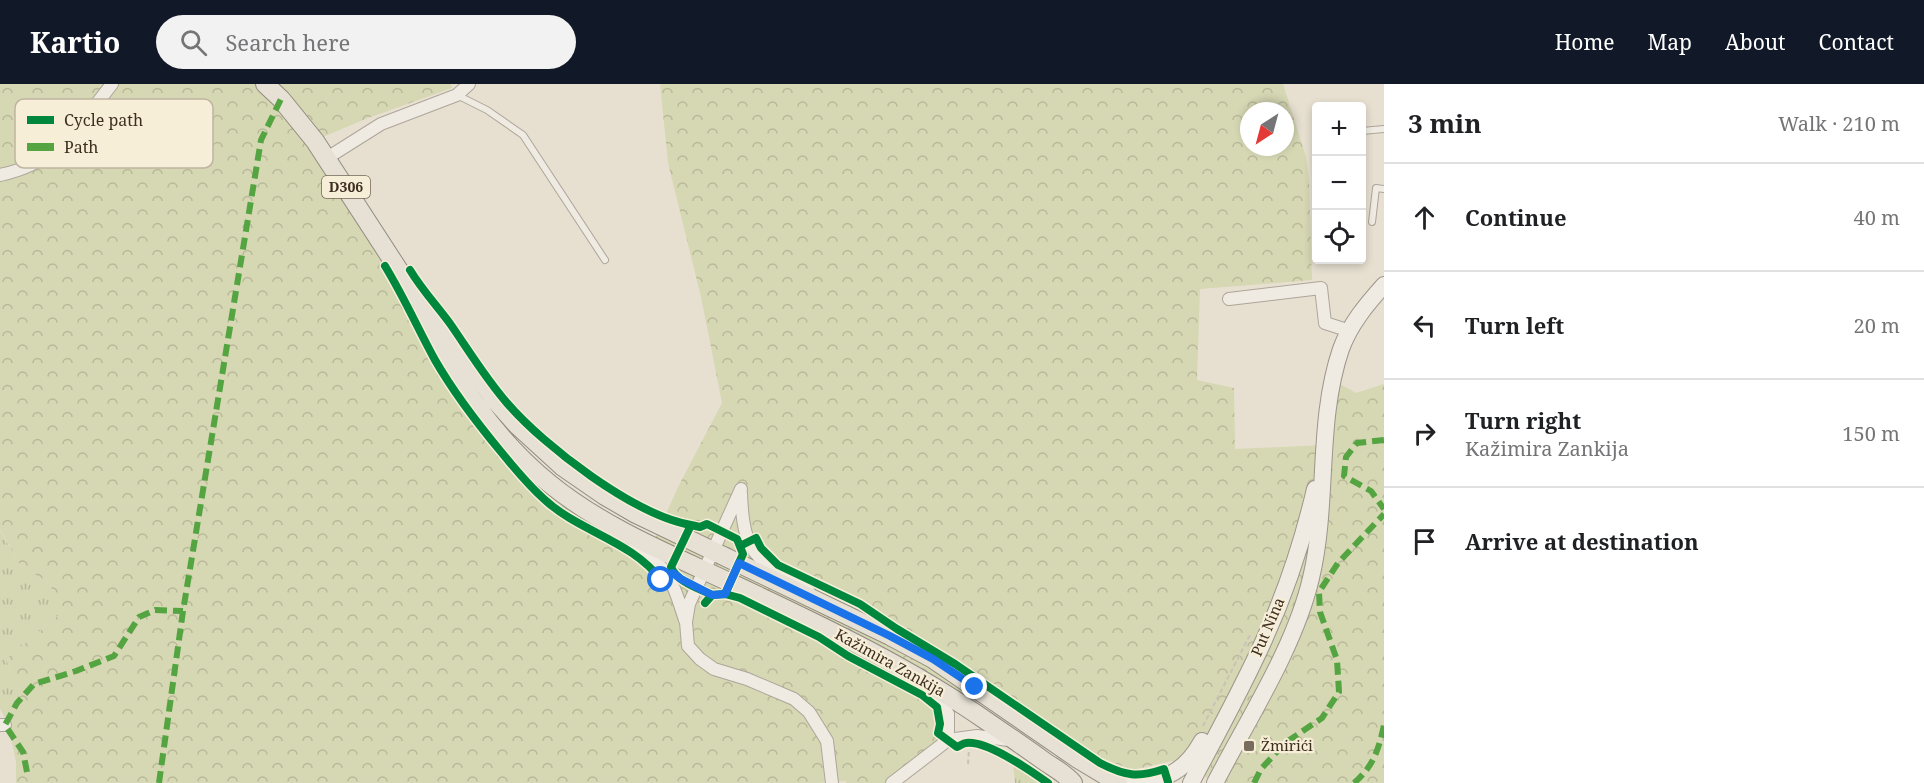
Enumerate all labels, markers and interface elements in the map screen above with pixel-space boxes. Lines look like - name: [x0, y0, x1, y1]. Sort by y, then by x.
- search box: [156, 15, 576, 69]
- text: Kartio: [30, 23, 120, 61]
- icon: search: [177, 26, 210, 59]
- text: Search here: [225, 27, 350, 57]
- text: Home: [1555, 28, 1615, 56]
- text: Map: [1648, 28, 1692, 56]
- text: About: [1725, 28, 1786, 56]
- text: Contact: [1819, 28, 1894, 56]
- legend: [15, 99, 213, 168]
- north arrow: [1240, 102, 1294, 156]
- map controls: [1312, 102, 1366, 264]
- button: +: [1312, 102, 1366, 156]
- text: 3 min: [1408, 105, 1482, 141]
- text: Cycle path: [64, 109, 143, 131]
- text: Walk · 210 m: [1778, 110, 1900, 137]
- text: Path: [64, 136, 98, 158]
- button: −: [1312, 156, 1366, 210]
- road number: D306: [322, 176, 370, 198]
- icon: ahead: [1408, 201, 1441, 234]
- text: Continue: [1465, 202, 1567, 232]
- text: 40 m: [1854, 204, 1900, 231]
- button: locate: [1312, 210, 1366, 264]
- icon: left: [1408, 309, 1441, 342]
- text: Turn left: [1465, 310, 1564, 340]
- text: 20 m: [1854, 312, 1900, 339]
- text: Turn right: [1465, 405, 1581, 435]
- icon: right: [1408, 417, 1441, 450]
- text: 150 m: [1842, 420, 1900, 447]
- text: Kažimira Zankija: [1465, 435, 1629, 462]
- icon: arrive: [1408, 525, 1441, 558]
- text: Arrive at destination: [1465, 526, 1699, 556]
- route start: [647, 566, 673, 592]
- street label: Put Nina: [1246, 594, 1288, 659]
- street label: Kažimira Zankija: [832, 624, 949, 701]
- route end: [961, 673, 987, 699]
- place label: Žmirići: [1261, 735, 1313, 755]
- marker: Žmirići: [1242, 739, 1256, 753]

